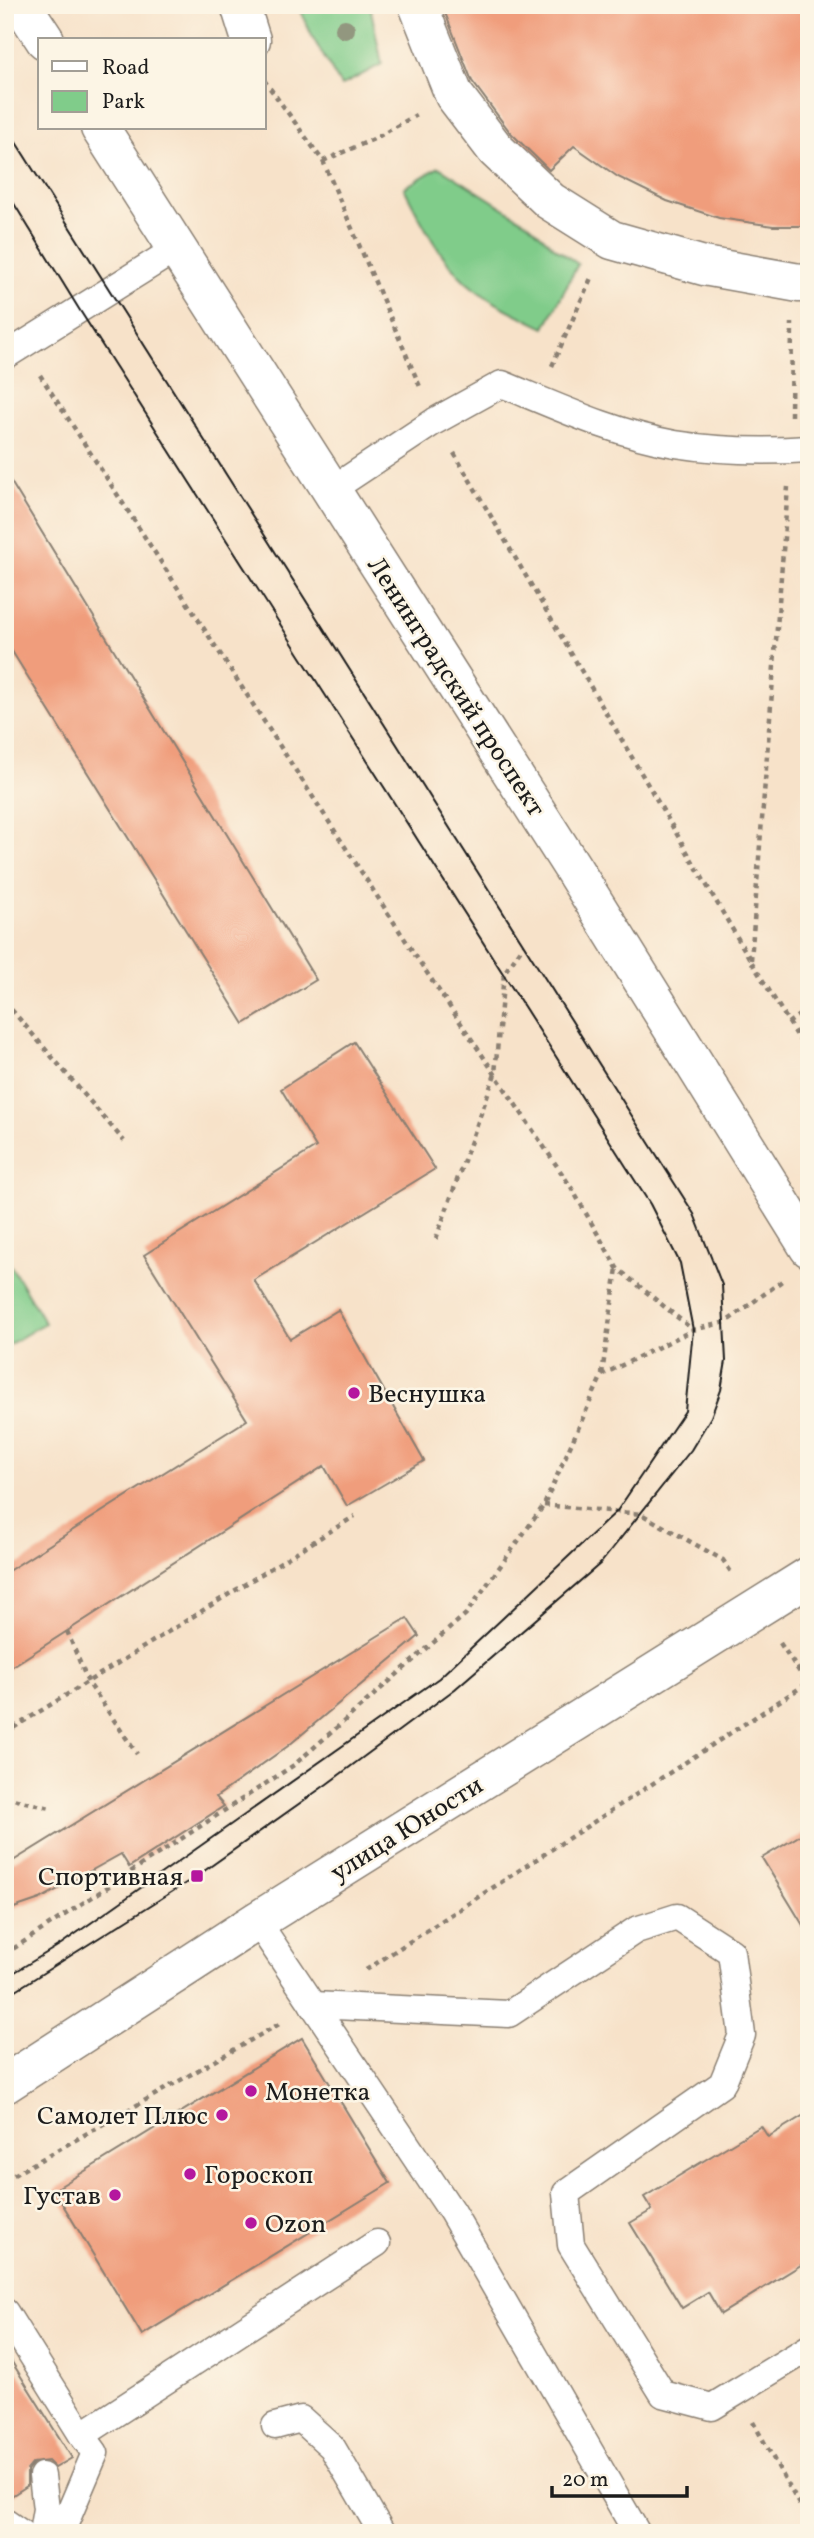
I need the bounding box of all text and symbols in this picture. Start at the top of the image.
legend [38,38,266,130]
text: Road [102,54,149,83]
text: Park [102,88,145,117]
street label: Ленинградский проспект [358,550,553,824]
place label: Веснушка [368,1377,486,1413]
marker: Веснушка [346,1385,362,1401]
street label: улица Юности [324,1768,490,1891]
place label: Спортивная [38,1860,183,1896]
marker: Спортивная [189,1868,205,1884]
place label: Монетка [265,2075,370,2111]
marker: Монетка [243,2083,259,2099]
place label: Самолет Плюс [37,2099,208,2135]
marker: Самолет Плюс [214,2107,230,2123]
place label: Гороскоп [204,2158,313,2194]
marker: Гороскоп [182,2166,198,2182]
place label: Густав [23,2179,101,2215]
marker: Густав [107,2187,123,2203]
place label: Ozon [265,2207,326,2243]
marker: Ozon [243,2215,259,2231]
scale bar [552,2454,686,2498]
text: 20 m [562,2466,608,2495]

